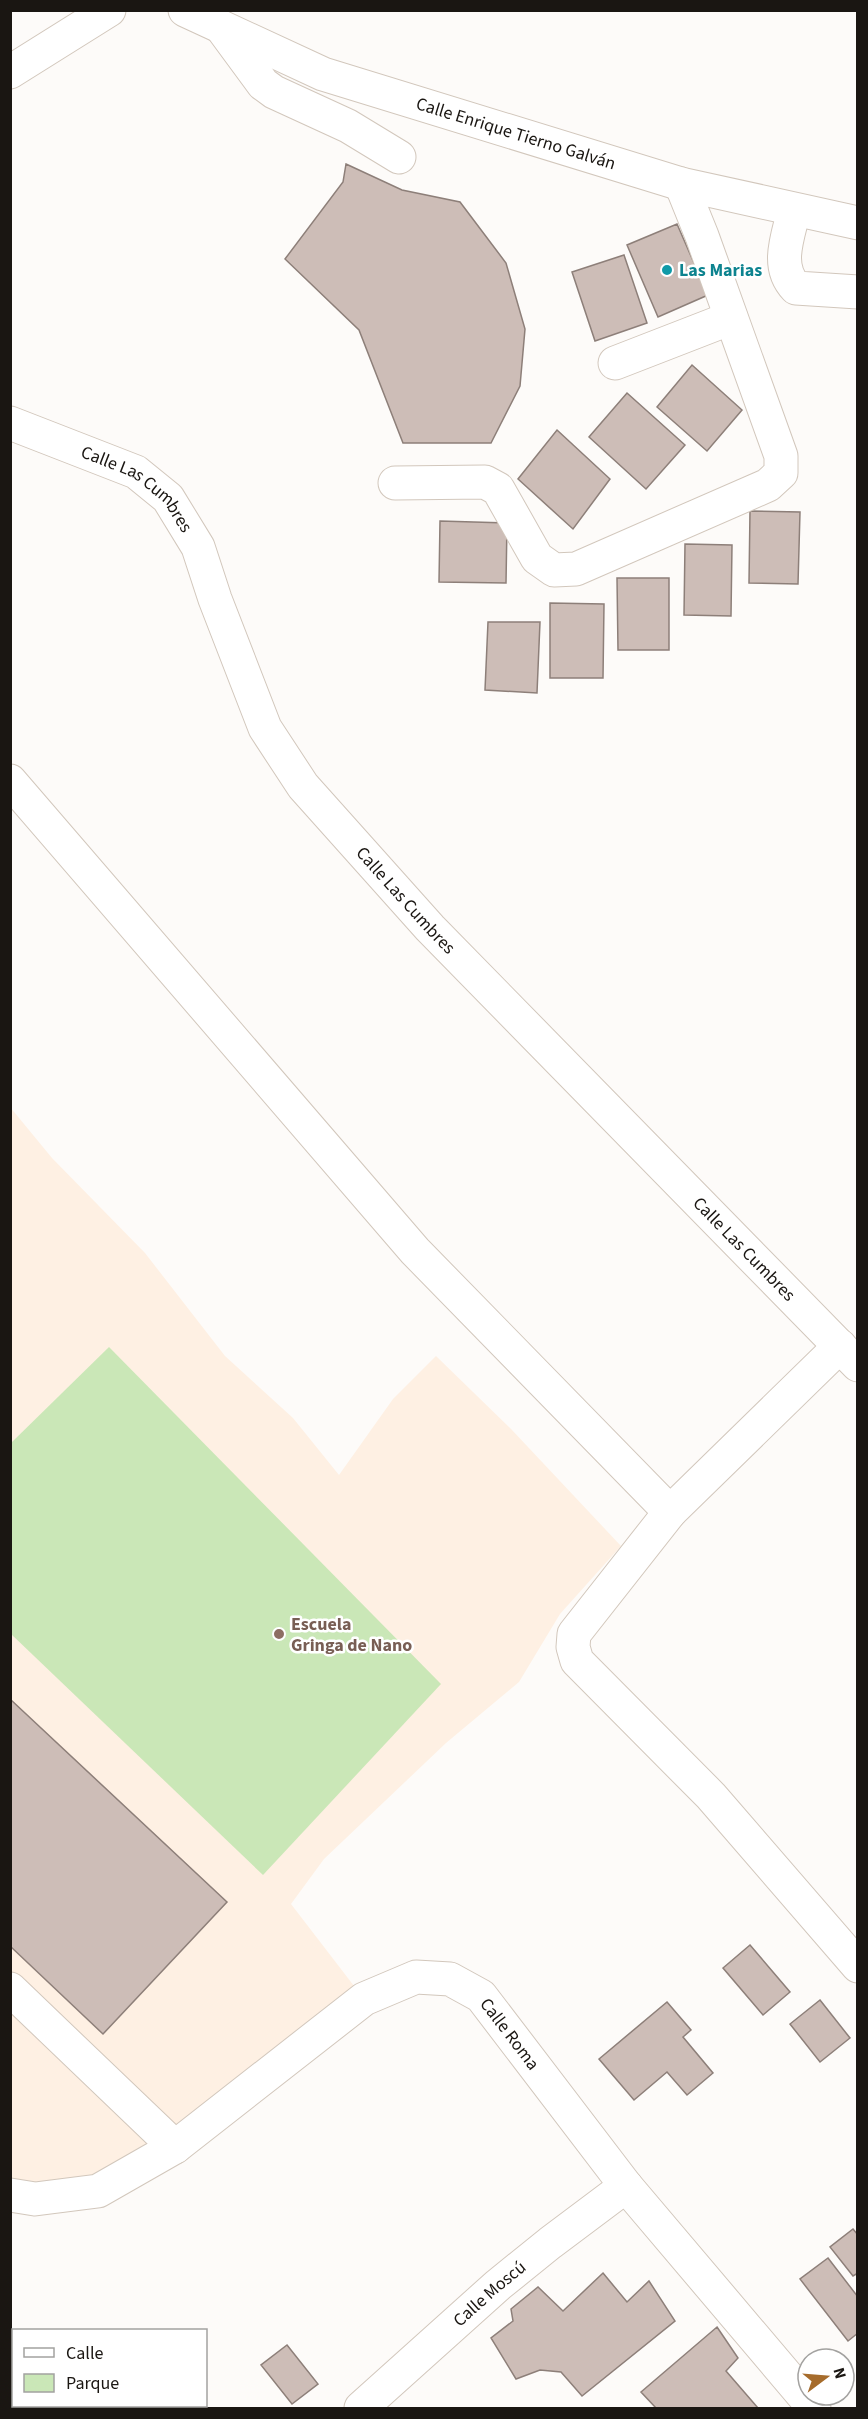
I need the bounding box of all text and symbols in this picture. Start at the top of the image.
street label: Calle Enrique Tierno Galván [413,91,619,176]
place label: Las Marias [679,258,762,283]
marker: Las Marias [660,263,674,277]
street label: Calle Las Cumbres [77,439,199,537]
street label: Calle Las Cumbres [350,841,461,960]
street label: Calle Las Cumbres [687,1191,801,1307]
place label: Escuela Gringa de Nano [291,1612,412,1658]
marker: Escuela Gringa de Nano [272,1627,286,1641]
street label: Calle Roma [474,1992,546,2075]
street label: Calle Moscú [447,2255,531,2332]
legend [12,2329,207,2407]
text: Calle [66,2341,104,2366]
north arrow [796,2347,856,2407]
text: N [827,2365,851,2381]
text: Parque [66,2371,119,2396]

